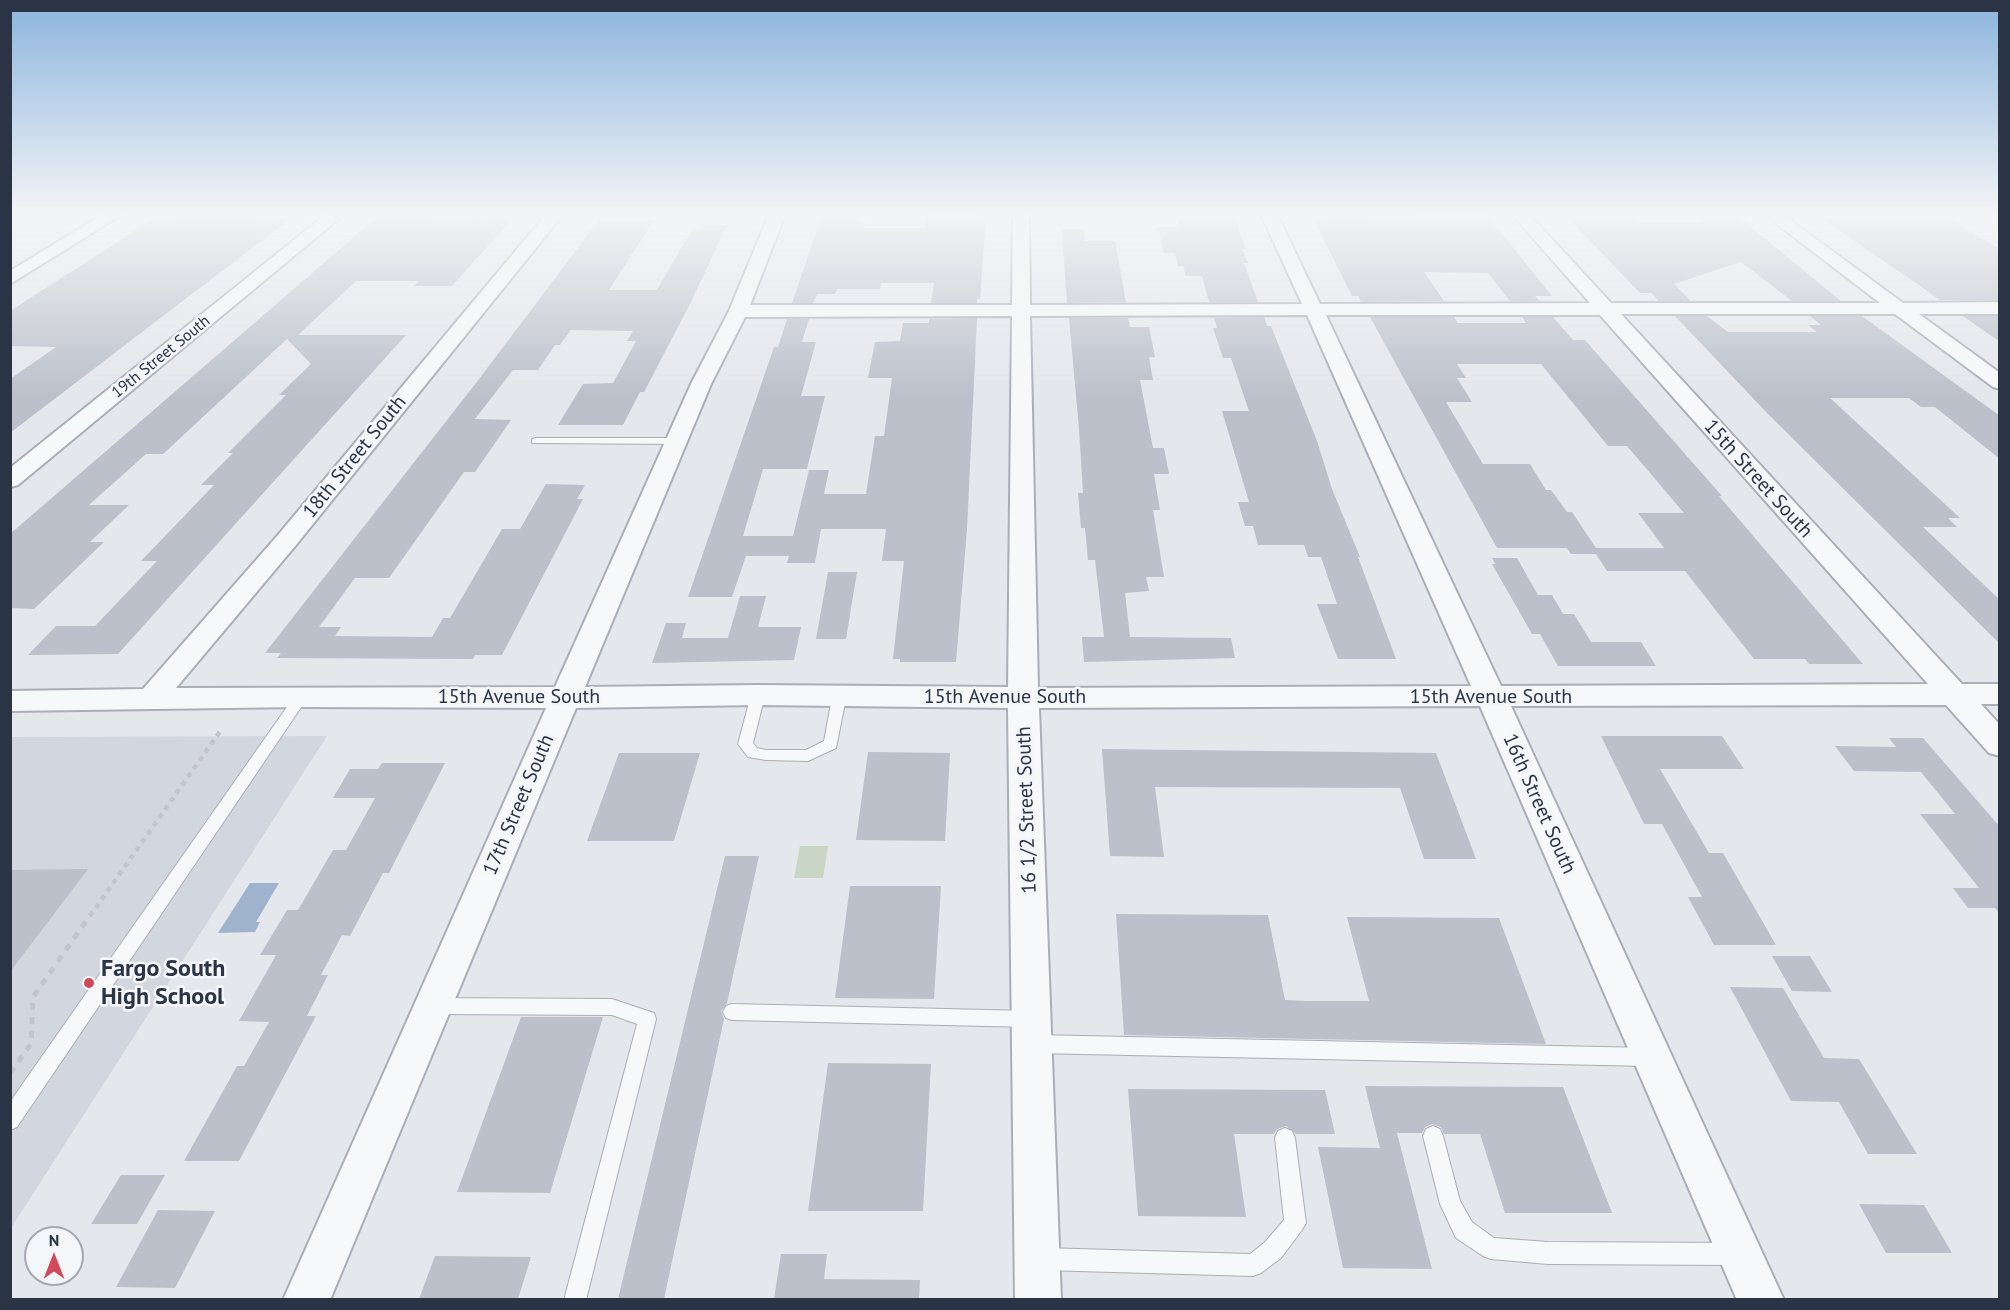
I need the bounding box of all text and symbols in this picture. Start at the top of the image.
street label: 19th Street South [108,311,214,403]
street label: 18th Street South [298,391,412,523]
street label: 15th Street South [1699,415,1817,543]
street label: 15th Avenue South [438,685,600,709]
street label: 15th Avenue South [924,685,1086,709]
street label: 15th Avenue South [1410,685,1572,709]
street label: 16 1/2 Street South [1012,726,1042,894]
street label: 16th Street South [1497,730,1581,878]
street label: 17th Street South [479,731,559,879]
place label: Fargo South High School [101,955,225,1011]
marker: Fargo South High School [82,976,96,990]
north arrow [24,1226,84,1286]
text: N [49,1230,59,1250]

